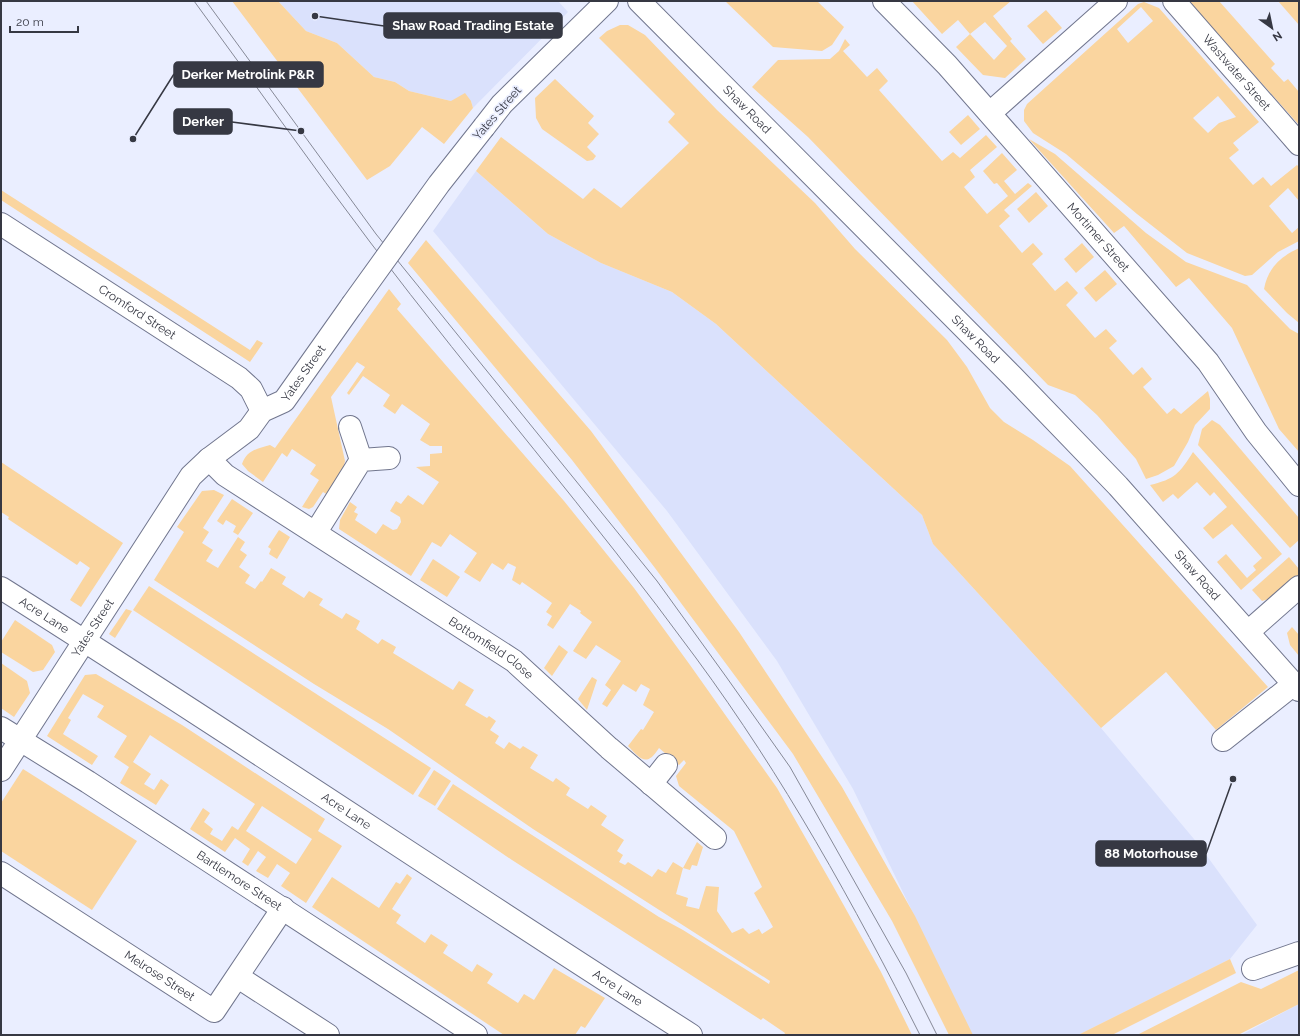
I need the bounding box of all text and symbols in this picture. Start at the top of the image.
scale bar [10,8,78,34]
north arrow [1252,8,1292,48]
callout: Shaw Road Trading Estate [384,13,562,38]
text: 20 m [16,15,44,29]
text: Shaw Road Trading Estate [392,18,554,33]
text: N [1270,28,1284,44]
street label: Wastwater Street [1200,32,1273,113]
callout: Derker Metrolink P&R [174,62,323,87]
text: Derker Metrolink P&R [181,67,315,82]
street label: Yates Street [470,83,524,143]
street label: Shaw Road [720,83,774,136]
callout: Derker [174,109,232,134]
text: Derker [182,114,224,129]
street label: Mortimer Street [1064,200,1132,274]
street label: Cromford Street [96,282,178,342]
street label: Shaw Road [949,312,1002,366]
street label: Yates Street [279,342,328,405]
street label: Shaw Road [1171,547,1223,603]
street label: Acre Lane [17,594,72,636]
street label: Yates Street [69,596,117,660]
street label: Bottomfield Close [446,614,536,682]
street label: Acre Lane [319,790,374,832]
callout: 88 Motorhouse [1096,841,1206,866]
text: 88 Motorhouse [1104,846,1198,861]
street label: Bartlemore Street [194,848,284,913]
street label: Melrose Street [122,948,197,1004]
street label: Acre Lane [590,967,645,1009]

